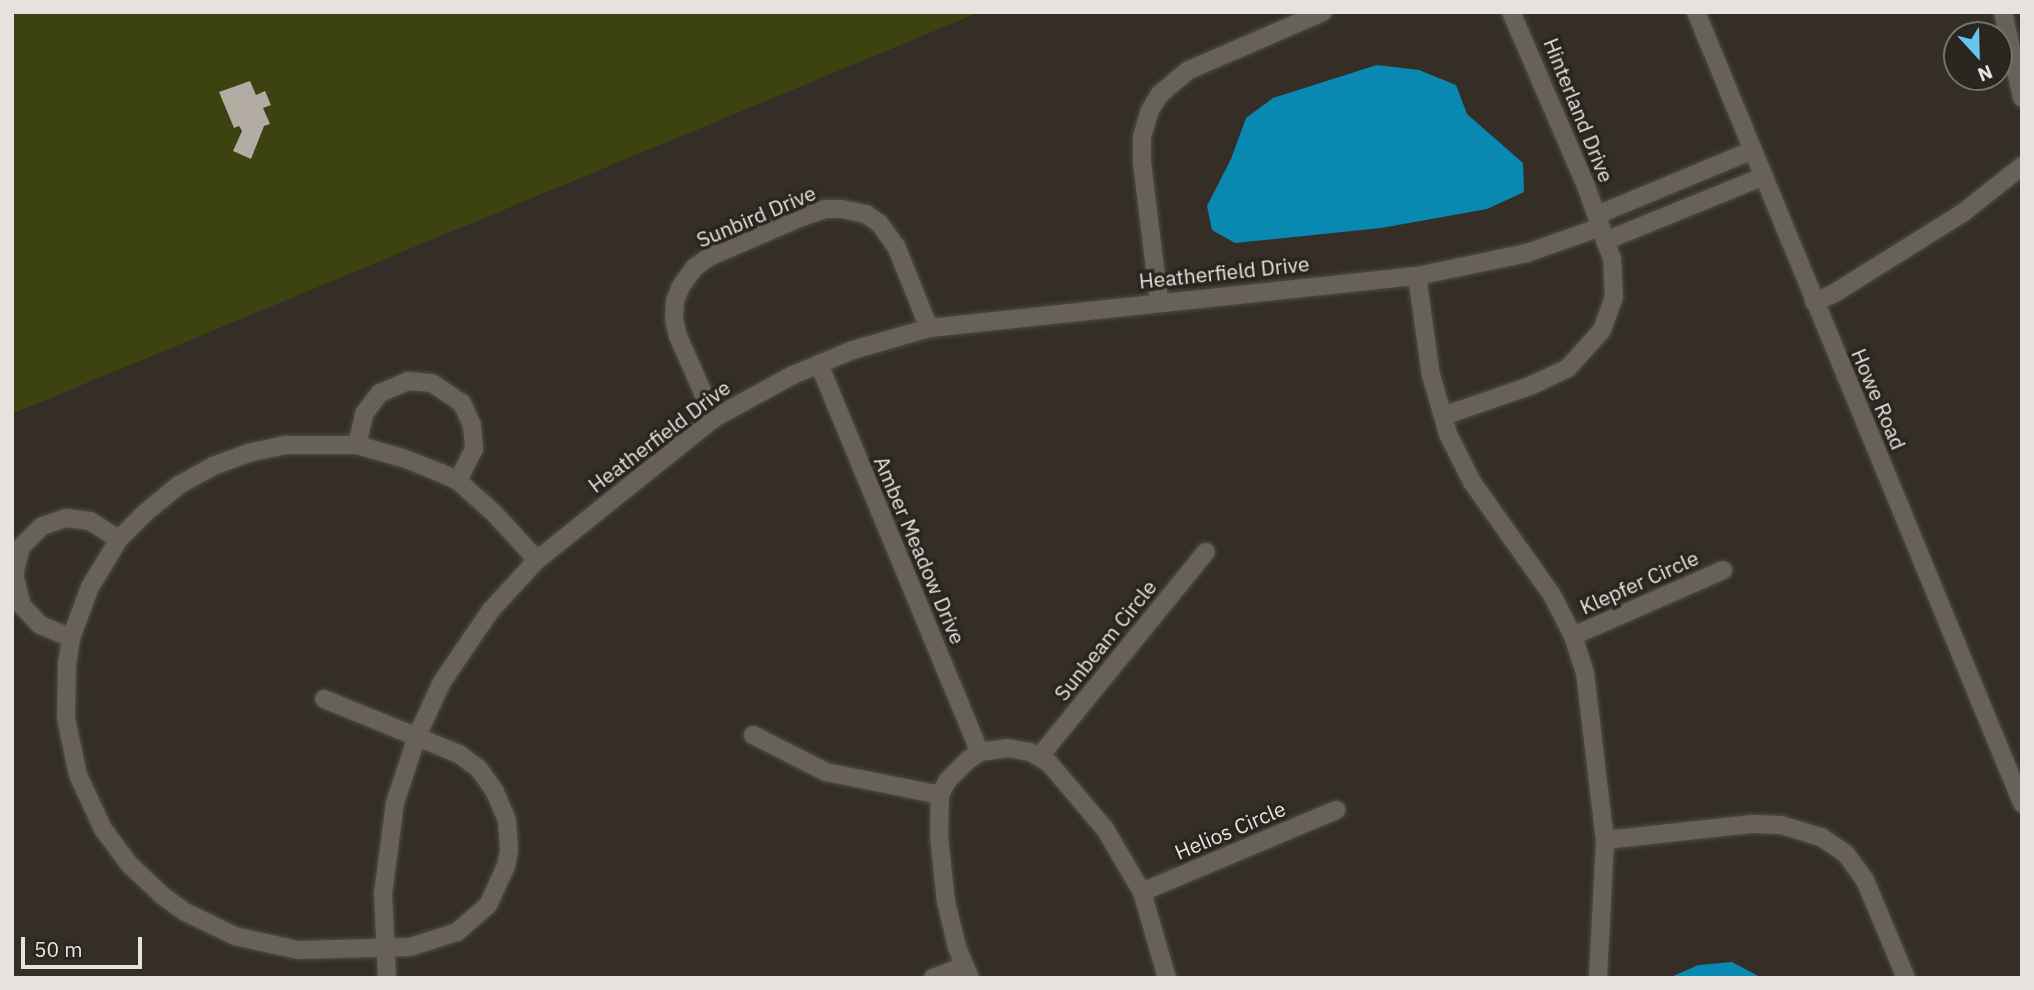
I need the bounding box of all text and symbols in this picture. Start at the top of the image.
north arrow [1943,21,2013,91]
street label: Hinterland Drive [1539,34,1619,186]
text: N [1974,60,1996,87]
street label: Sunbird Drive [693,180,819,252]
street label: Heatherfield Drive [1138,251,1310,293]
street label: Howe Road [1846,345,1912,453]
street label: Heatherfield Drive [583,374,735,498]
street label: Amber Meadow Drive [869,452,971,648]
street label: Klepfer Circle [1576,545,1702,619]
street label: Sunbeam Circle [1049,575,1161,705]
street label: Helios Circle [1171,795,1289,865]
scale bar [24,923,145,967]
text: 50 m [34,935,83,963]

